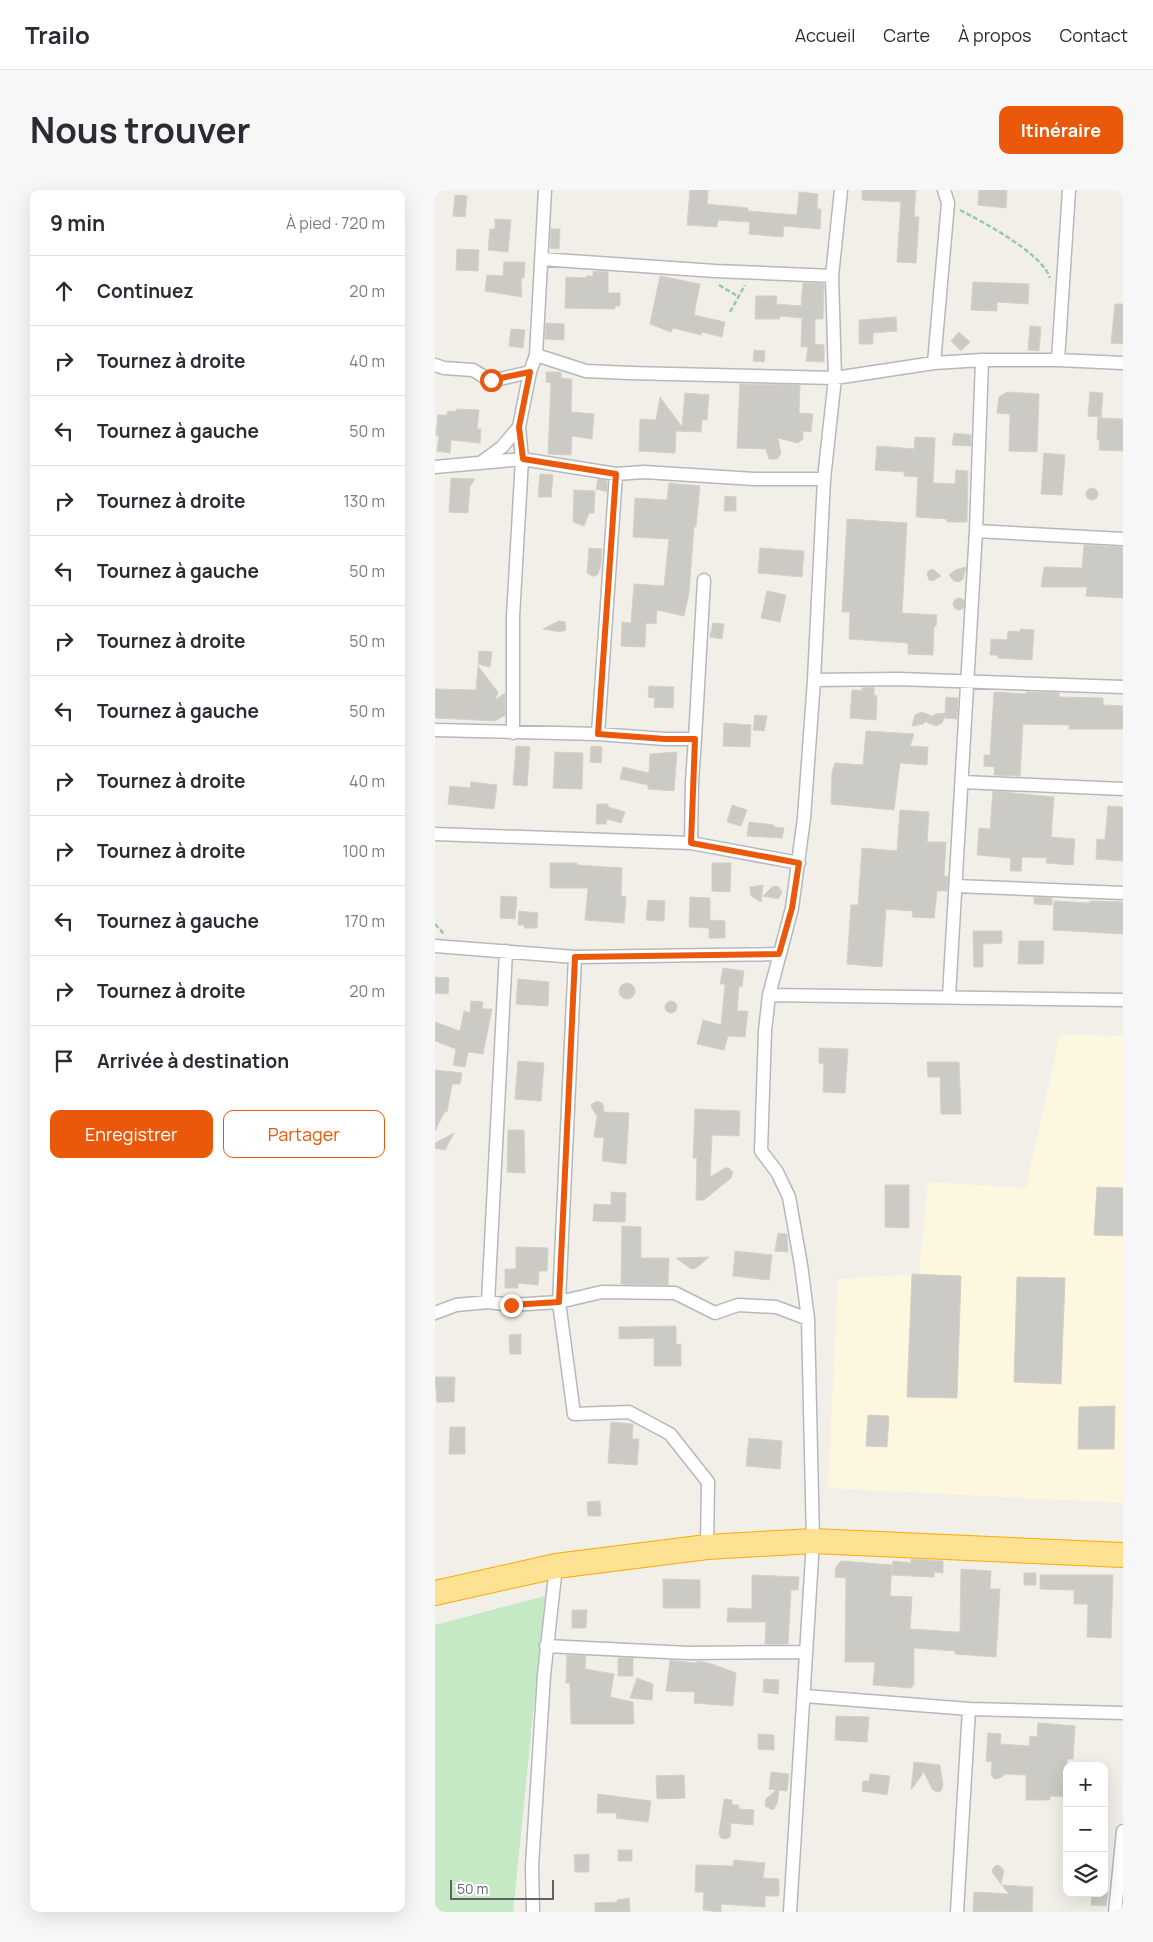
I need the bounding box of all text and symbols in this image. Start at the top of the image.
text: Trailo [25,18,90,51]
text: Accueil [795,23,855,47]
text: Carte [883,23,930,47]
text: À propos [958,23,1031,47]
text: Contact [1059,23,1128,47]
text: Nous trouver [30,106,251,154]
button: Itinéraire [999,106,1123,154]
text: 9 min [50,209,105,237]
text: À pied · 720 m [286,212,385,234]
icon: ahead [50,277,78,305]
text: Continuez [97,278,194,304]
text: 20 m [349,280,385,302]
icon: right [50,347,78,375]
text: Tournez à droite [97,348,245,374]
text: 40 m [349,350,385,372]
route start [480,369,503,392]
icon: left [50,417,78,445]
text: Tournez à gauche [97,418,259,444]
text: 50 m [349,420,385,442]
icon: right [50,487,78,515]
text: Tournez à droite [97,488,245,514]
text: 130 m [343,490,385,512]
icon: left [50,557,78,585]
text: Tournez à gauche [97,558,259,584]
text: 50 m [349,560,385,582]
icon: right [50,627,78,655]
text: Tournez à droite [97,628,245,654]
text: 50 m [349,630,385,652]
icon: left [50,697,78,725]
text: Tournez à gauche [97,698,259,724]
text: 50 m [349,700,385,722]
icon: right [50,767,78,795]
text: Tournez à droite [97,768,245,794]
text: 40 m [349,770,385,792]
icon: right [50,837,78,865]
text: Tournez à droite [97,838,245,864]
text: 100 m [342,840,385,862]
icon: left [50,907,78,935]
text: Tournez à gauche [97,908,259,934]
text: 170 m [344,910,385,932]
icon: right [50,977,78,1005]
text: Tournez à droite [97,978,245,1004]
text: 20 m [349,980,385,1002]
icon: arrive [50,1047,78,1075]
text: Arrivée à destination [97,1048,289,1074]
button: Enregistrer [50,1110,213,1158]
button: Partager [223,1110,385,1158]
route end [500,1294,523,1317]
map controls [1063,1762,1108,1897]
button: + [1063,1762,1108,1807]
button: − [1063,1807,1108,1852]
button: layers [1063,1852,1108,1897]
scale bar [450,1877,554,1900]
text: 50 m [457,1879,488,1898]

